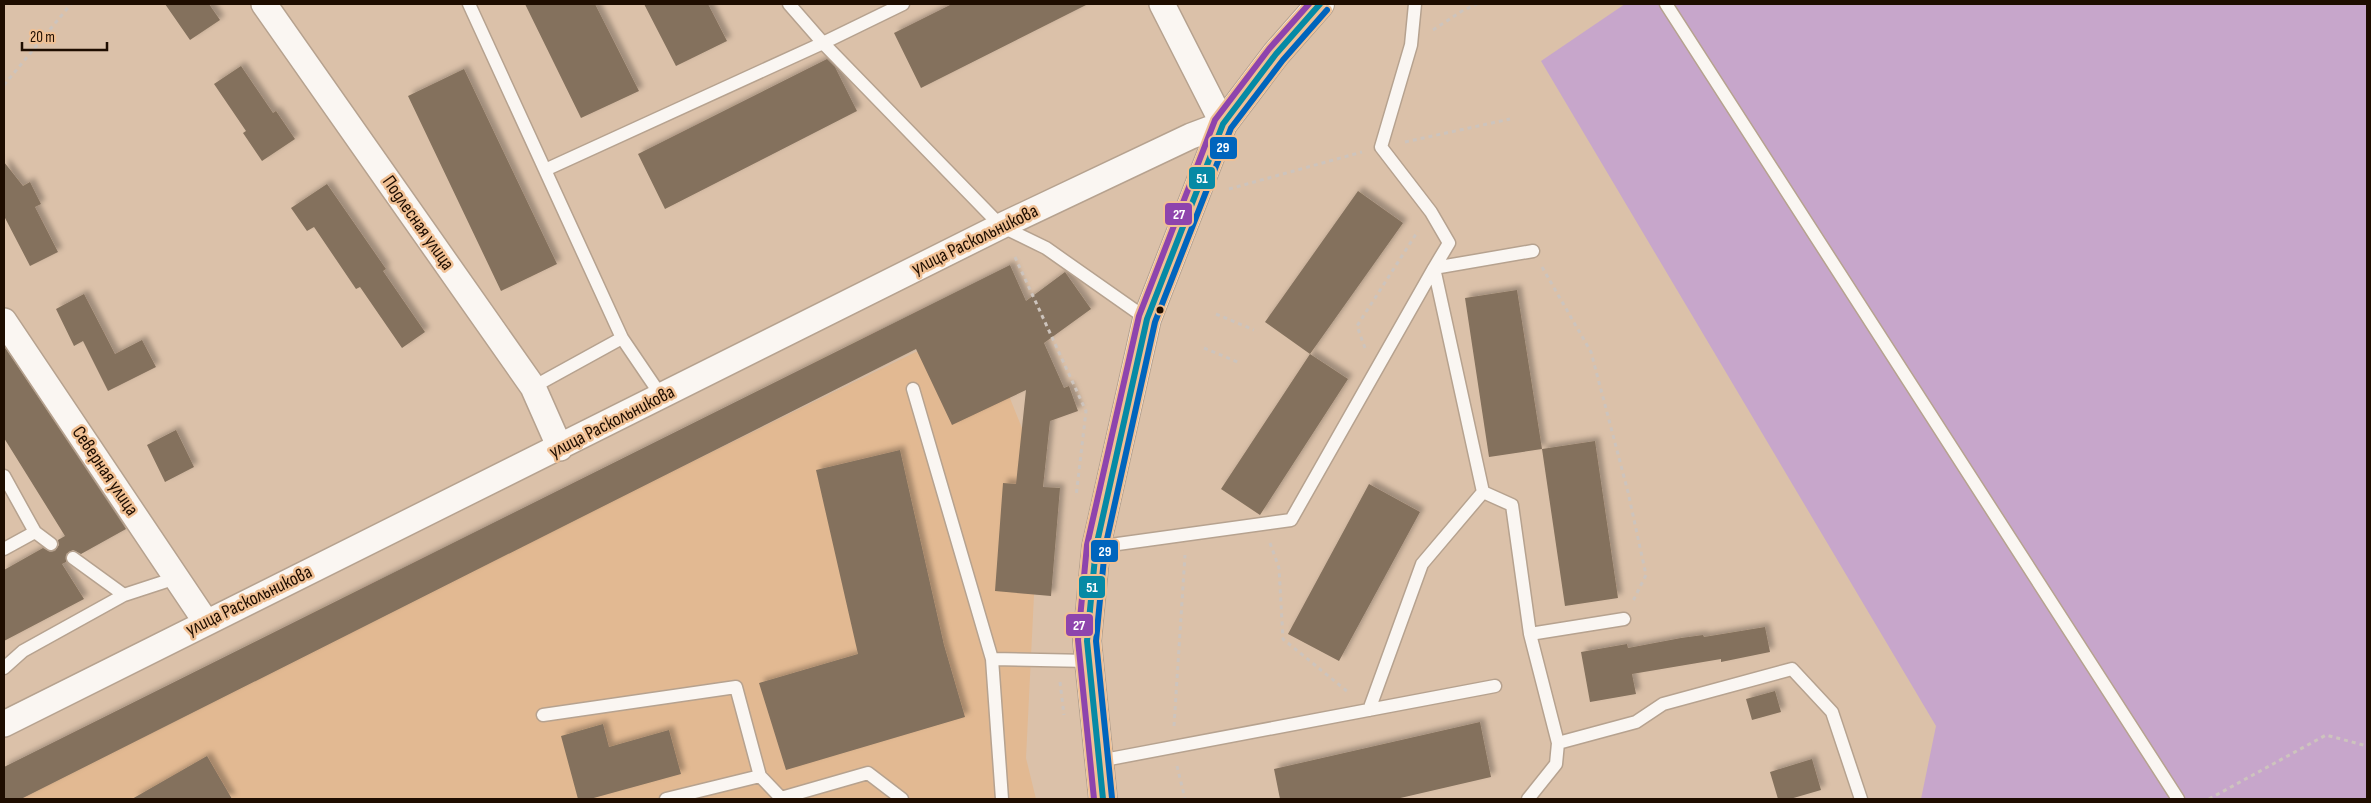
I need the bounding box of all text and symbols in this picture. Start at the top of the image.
scale bar [22,20,108,52]
text: 20 m [30,28,55,47]
line badge: 29 [1209,136,1238,160]
text: 29 [1217,139,1230,156]
line badge: 51 [1188,166,1216,190]
text: 51 [1196,170,1208,187]
street label: Подлесная улица [377,171,459,275]
street label: улица Раскольникова [908,200,1042,280]
line badge: 27 [1164,202,1193,226]
text: 27 [1173,206,1186,223]
unlabelled marker [1155,305,1165,315]
street label: улица Раскольникова [545,381,679,463]
street label: Северная улица [67,422,143,520]
line badge: 29 [1090,539,1119,563]
text: 29 [1099,543,1112,560]
street label: улица Раскольникова [182,561,316,641]
line badge: 51 [1078,575,1106,599]
text: 51 [1086,579,1098,596]
line badge: 27 [1065,613,1094,637]
text: 27 [1073,617,1086,634]

